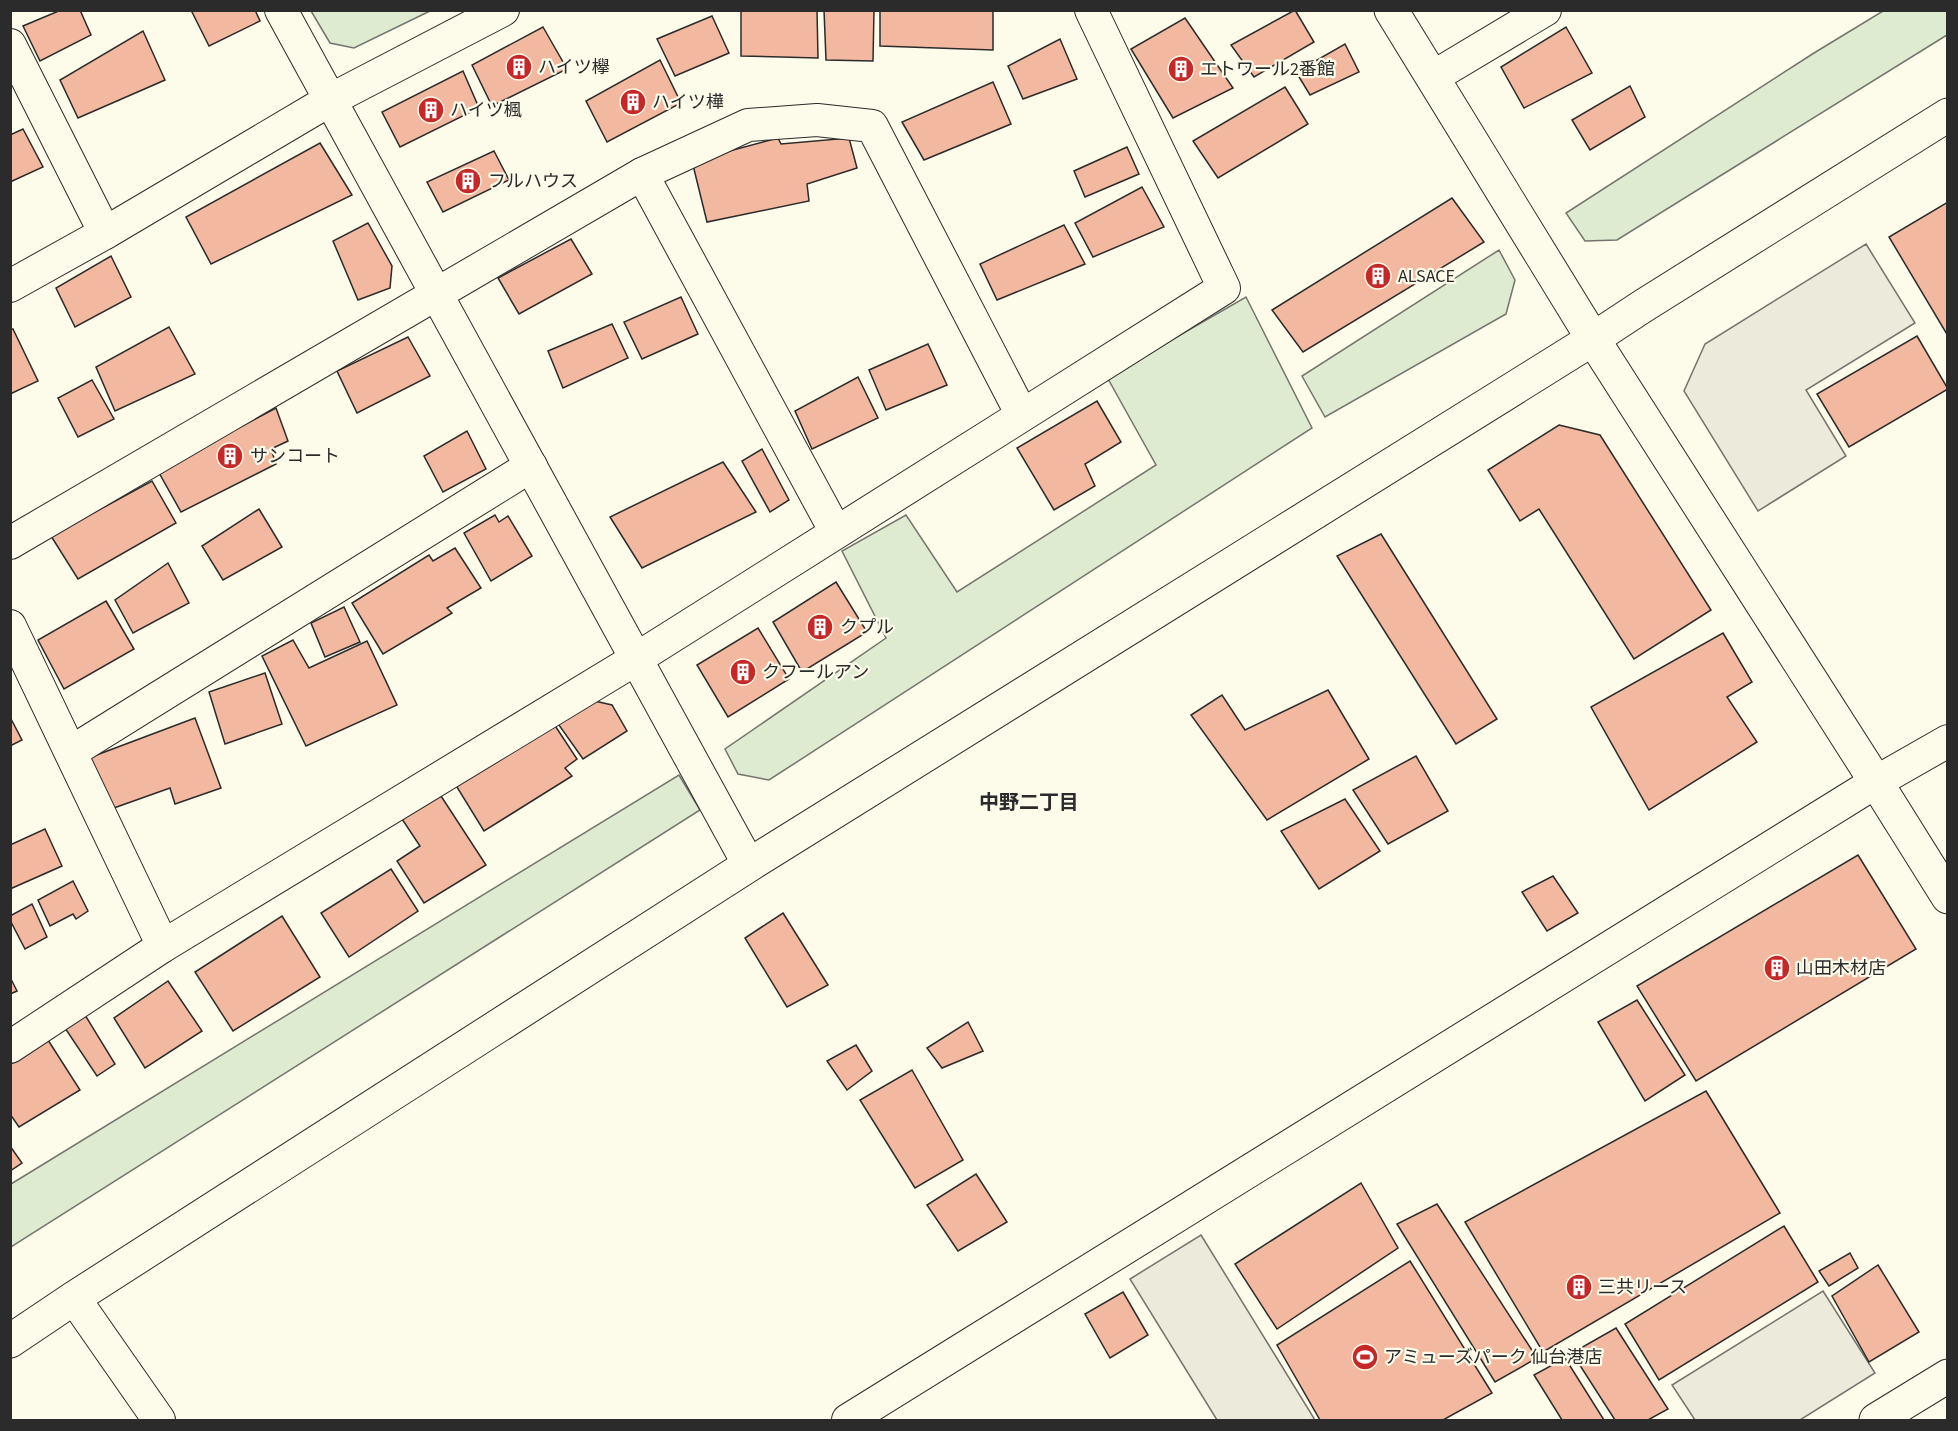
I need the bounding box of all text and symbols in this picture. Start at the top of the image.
building icon: ハイツ欅 [504,52,534,82]
building icon: エトワール2番館 [1166,54,1196,84]
place label: ハイツ欅 [538,55,610,80]
place label: エトワール2番館 [1200,57,1335,82]
building icon: ハイツ樺 [618,87,648,117]
place label: ハイツ樺 [652,90,724,115]
building icon: ハイツ楓 [416,95,446,125]
place label: ハイツ楓 [450,98,522,123]
building icon: フルハウス [453,166,483,196]
place label: フルハウス [488,169,578,194]
building icon: ALSACE [1363,261,1393,291]
place label: ALSACE [1398,264,1455,289]
building icon: サンコート [215,441,245,471]
place label: サンコート [250,444,340,469]
building icon: クプル [805,612,835,642]
place label: クプル [840,615,894,640]
building icon: クフールアン [728,657,758,687]
place label: クフールアン [762,660,869,685]
district label: 中野二丁目 [979,789,1079,817]
building icon: 山田木材店 [1762,953,1792,983]
place label: 山田木材店 [1796,956,1886,981]
building icon: 三共リース [1564,1272,1594,1302]
place label: 三共リース [1598,1275,1687,1300]
sports icon: アミューズパーク 仙台港店 [1350,1342,1380,1372]
place label: アミューズパーク 仙台港店 [1384,1345,1602,1370]

